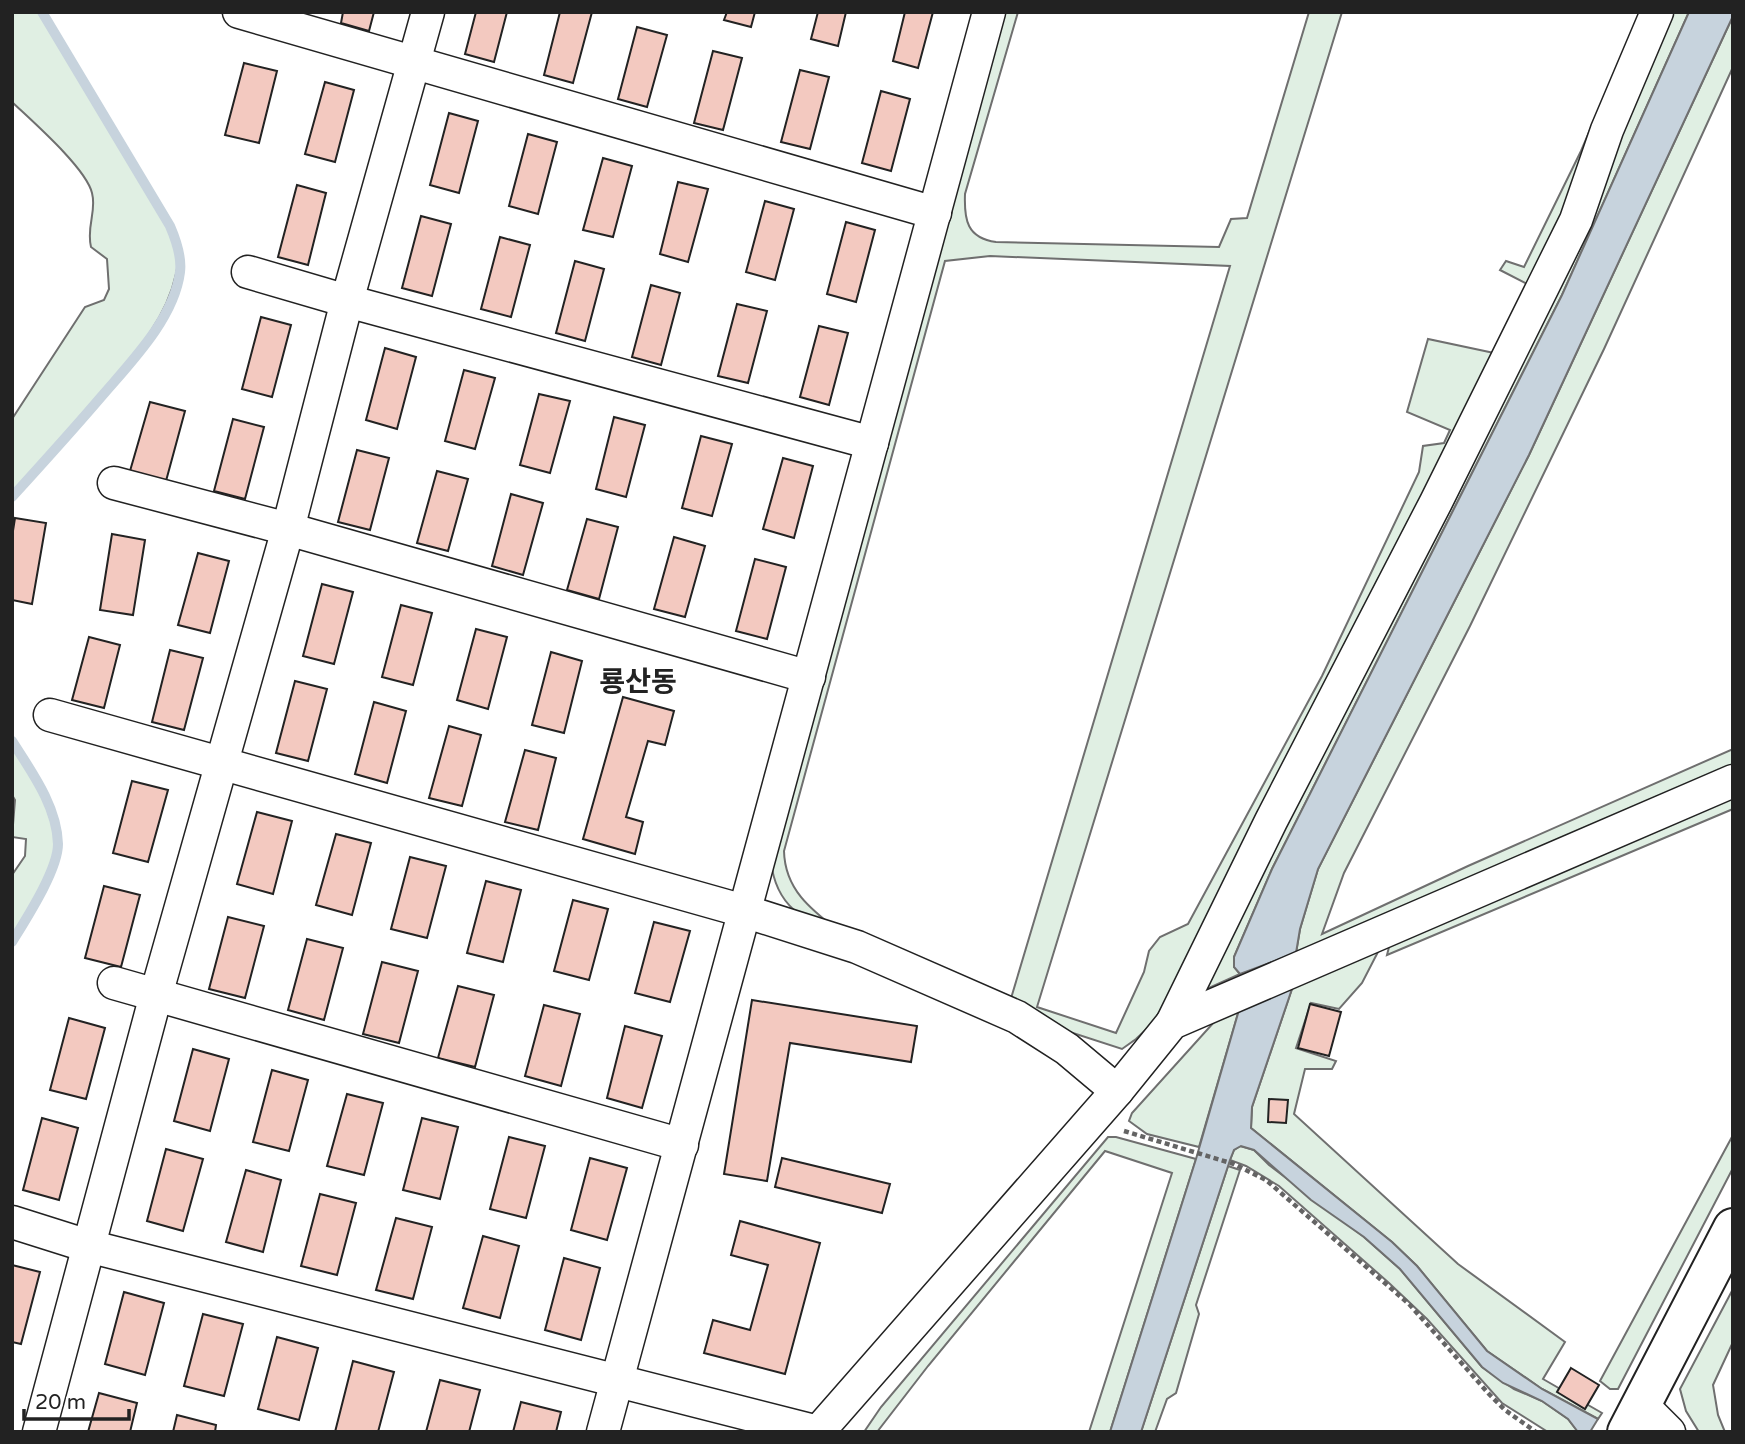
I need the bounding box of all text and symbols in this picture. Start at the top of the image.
district label: 룡산동 [599,665,677,699]
scale bar [24,1378,130,1422]
text: 20 m [35,1390,86,1415]

